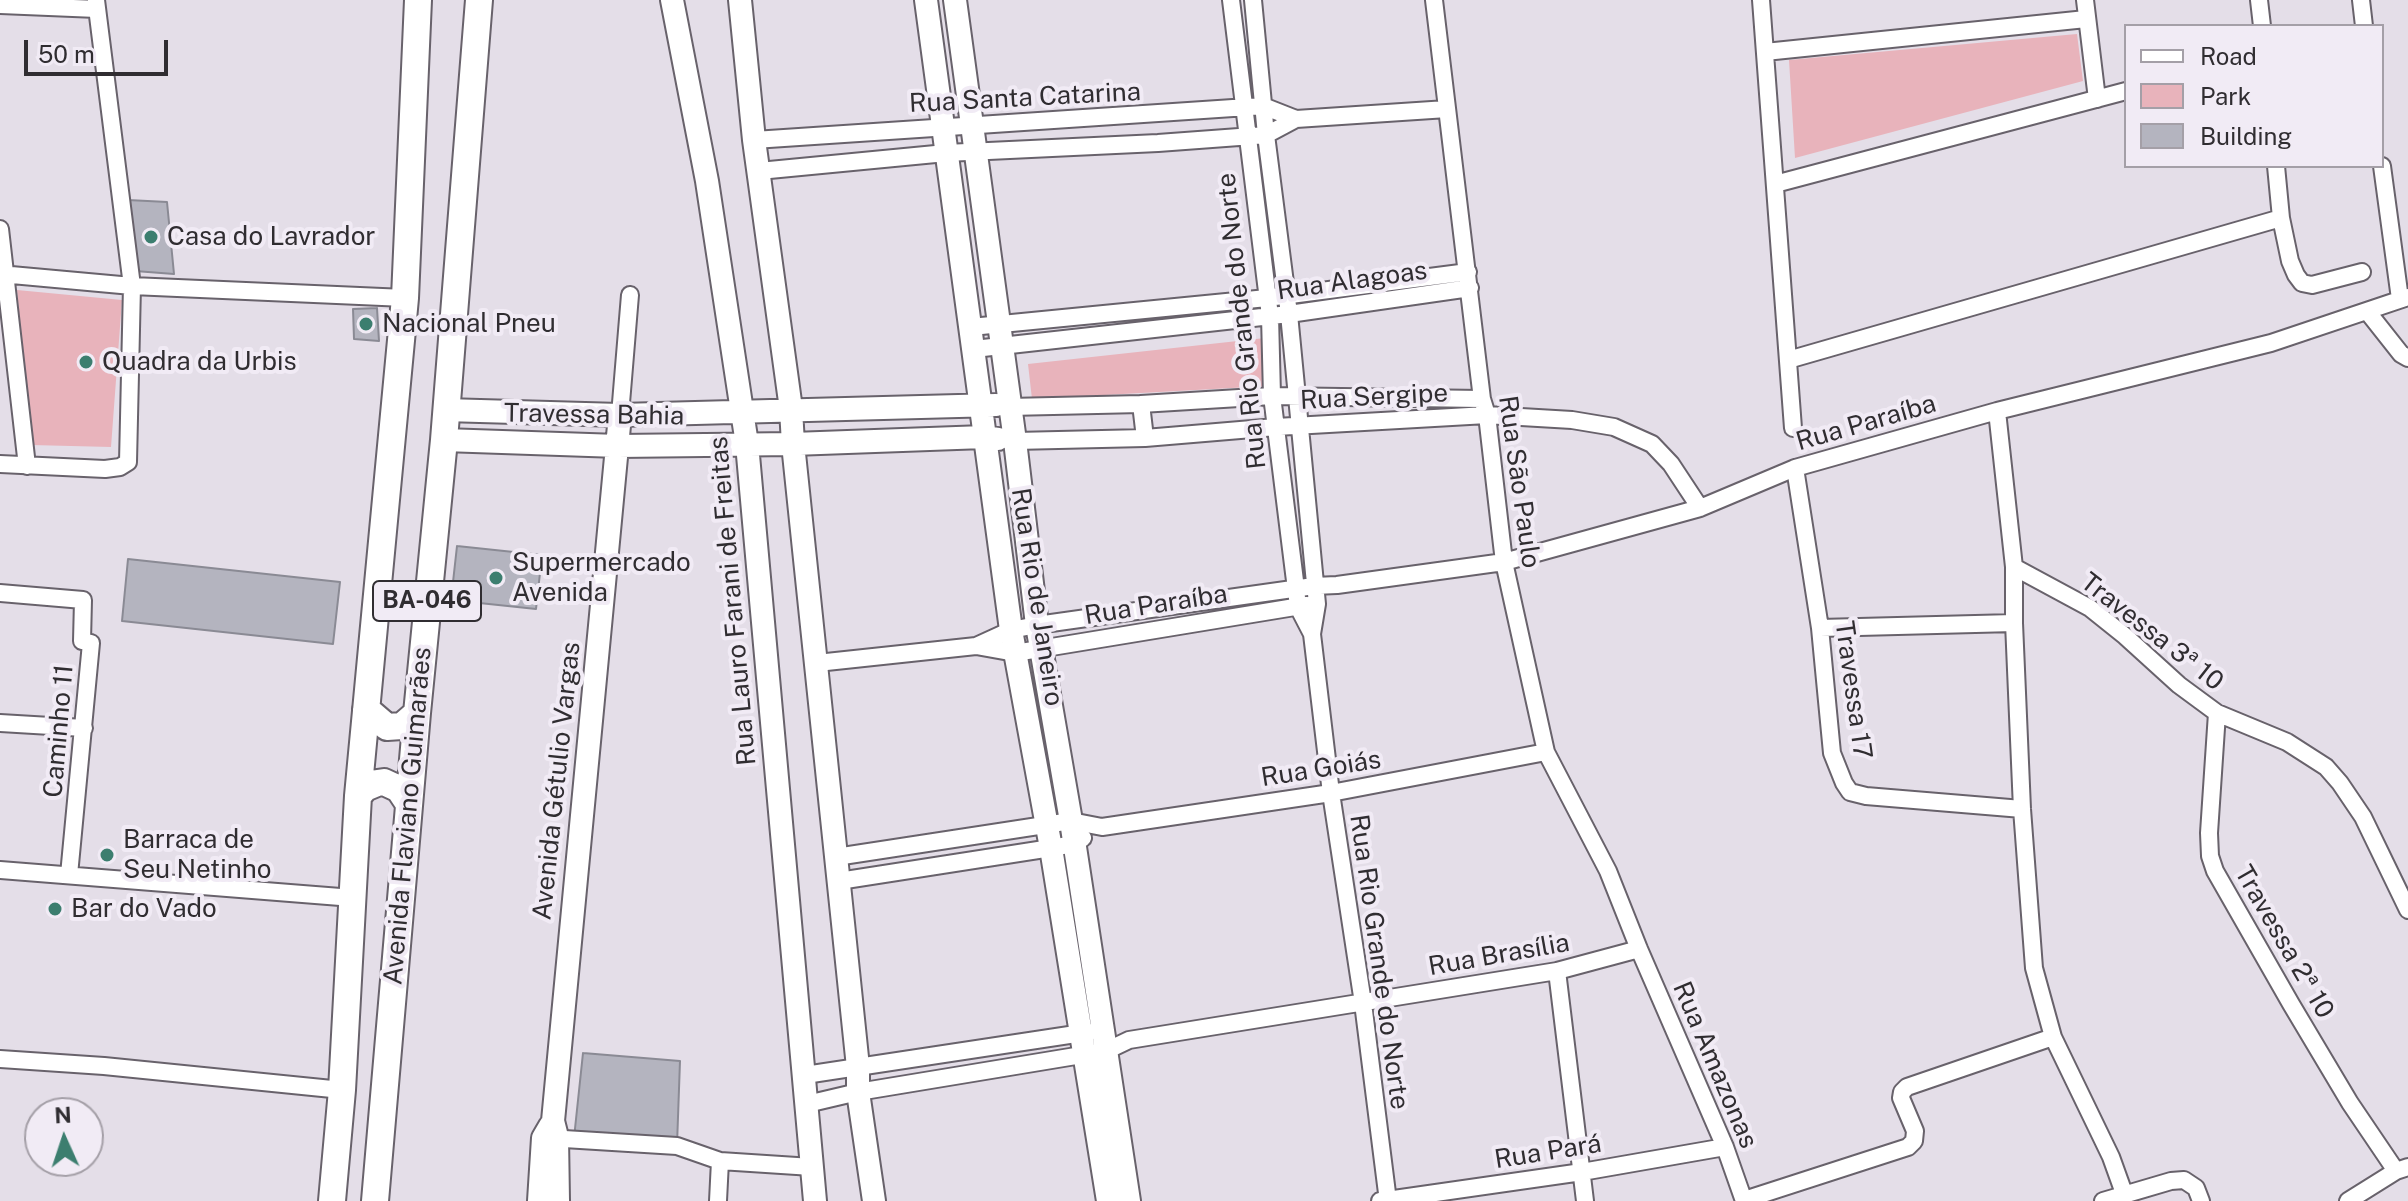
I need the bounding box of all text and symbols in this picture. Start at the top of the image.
scale bar [28,24,172,74]
legend [2124,24,2384,168]
text: 50 m [38,40,95,68]
text: Road [2200,42,2257,70]
street label: Rua Santa Catarina [908,76,1142,120]
text: Park [2200,82,2251,110]
text: Building [2200,122,2292,150]
street label: Rua Rio Grande do Norte [1211,171,1273,471]
place label: Casa do Lavrador [167,221,375,253]
marker: Casa do Lavrador [142,228,160,246]
street label: Rua Alagoas [1275,255,1429,307]
place label: Nacional Pneu [382,308,556,340]
marker: Nacional Pneu [357,315,375,333]
place label: Quadra da Urbis [102,346,297,378]
marker: Quadra da Urbis [77,353,95,371]
street label: Rua Sergipe [1299,378,1449,416]
street label: Rua Paraíba [1792,388,1940,458]
street label: Rua São Paulo [1491,394,1547,570]
street label: Travessa Bahia [504,398,684,432]
street label: Rua Lauro Farani de Freitas [703,435,763,767]
street label: Rua Rio de Janeiro [1004,486,1070,708]
place label: Supermercado Avenida [512,547,691,608]
street label: Travessa 3ª 10 [2074,567,2230,697]
marker: Supermercado Avenida [487,569,505,587]
street label: Rua Paraíba [1082,578,1230,632]
road number: BA-046 [373,581,481,621]
street label: Travessa 17 [1828,619,1878,761]
street label: Avenida Gétulio Vargas [527,640,587,922]
street label: Avenida Flaviano Guimarães [378,646,438,986]
street label: Caminho 11 [38,663,80,799]
street label: Rua Goiás [1259,744,1383,794]
street label: Rua Rio Grande do Norte [1343,812,1415,1112]
place label: Barraca de Seu Netinho [123,824,271,886]
marker: Barraca de Seu Netinho [98,846,116,864]
street label: Travessa 2ª 10 [2228,860,2340,1024]
place label: Bar do Vado [71,893,217,925]
marker: Bar do Vado [46,900,64,918]
street label: Rua Brasília [1426,927,1572,983]
street label: Rua Amazonas [1666,977,1764,1153]
north arrow [24,1097,104,1177]
text: N [54,1102,72,1128]
street label: Rua Pará [1492,1128,1604,1176]

